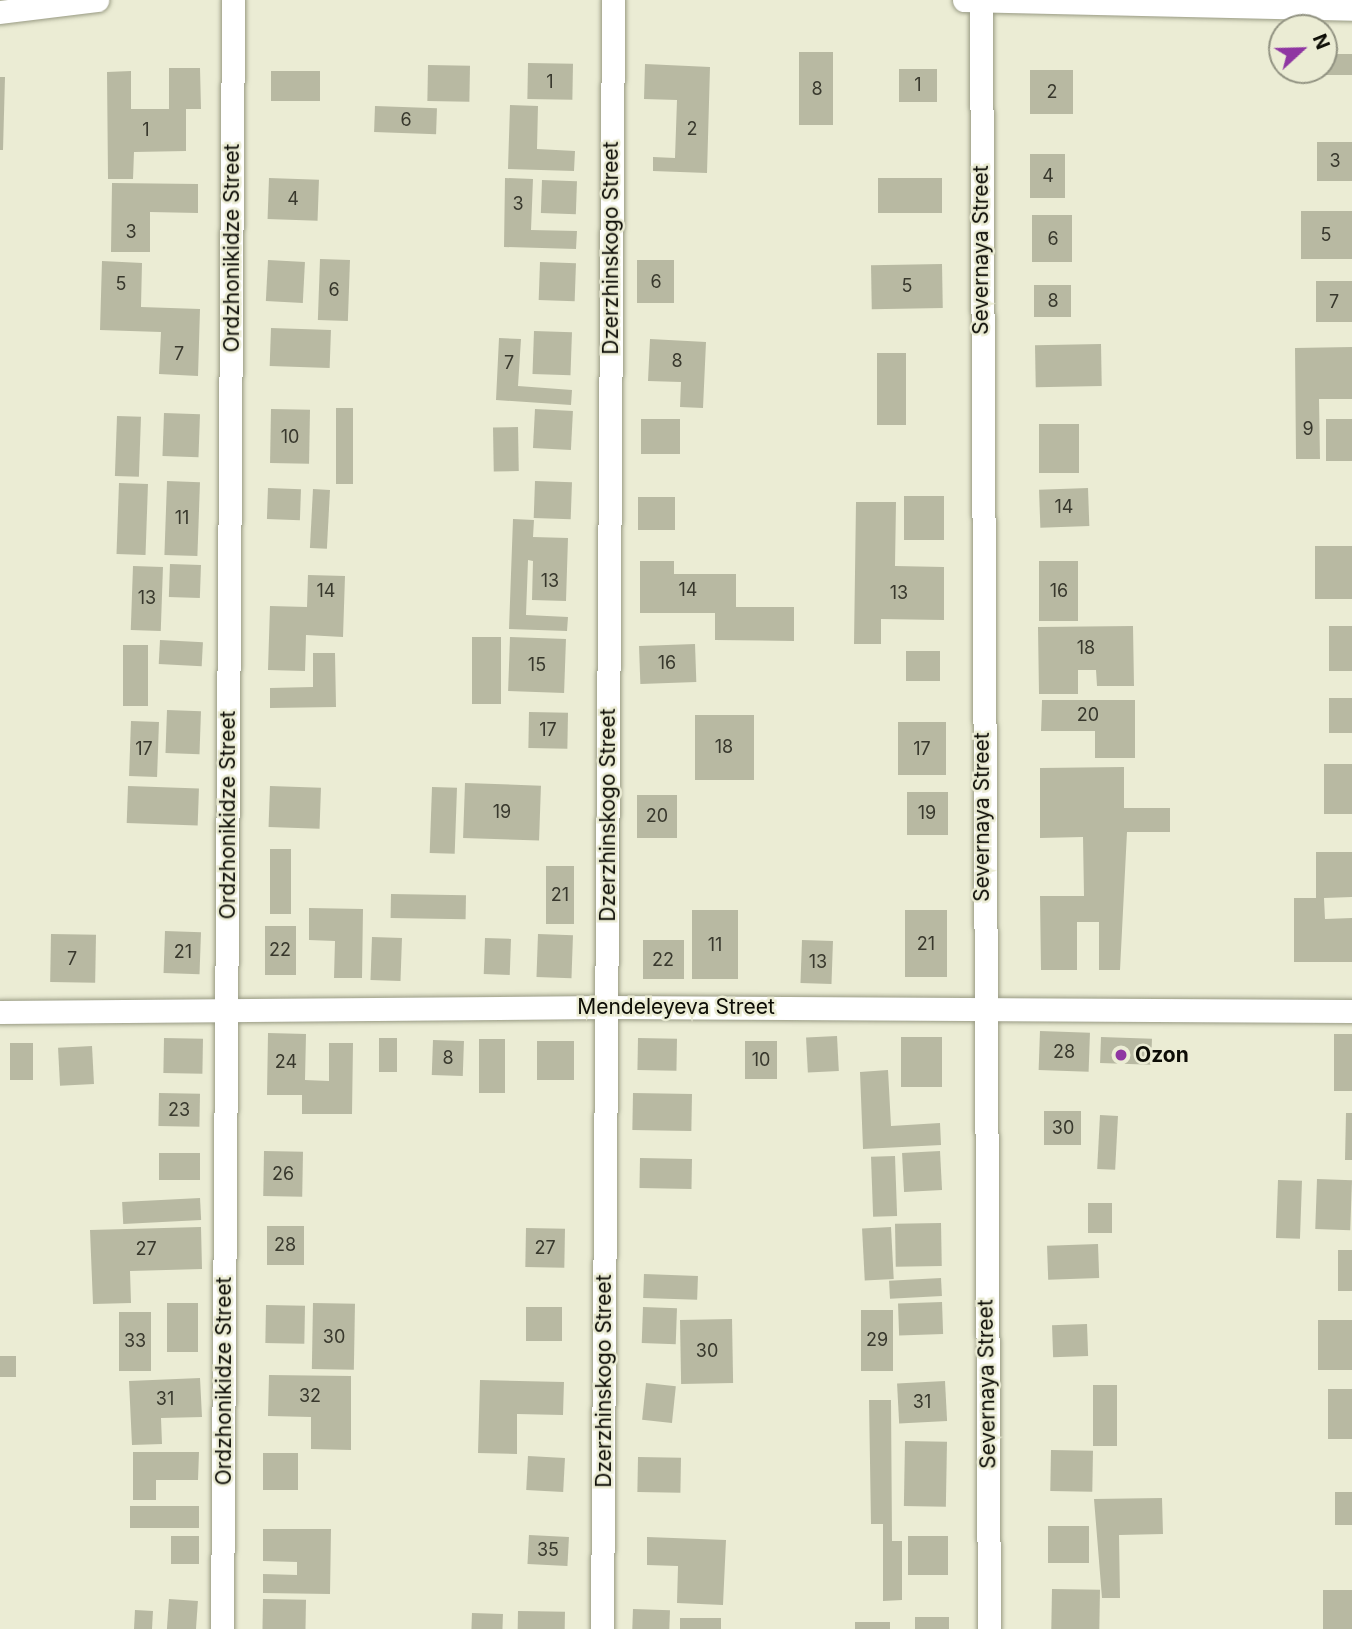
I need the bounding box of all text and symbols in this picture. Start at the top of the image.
north arrow [1268,14,1338,84]
text: N [1308,31,1334,53]
house number: 1 [546,71,554,93]
house number: 1 [914,74,922,96]
house number: 8 [811,78,823,100]
house number: 2 [1047,81,1057,103]
house number: 6 [400,109,412,131]
house number: 2 [687,118,697,140]
house number: 1 [142,119,150,141]
street label: Dzerzhinskogo Street [598,141,624,355]
street label: Ordzhonikidze Street [219,144,245,352]
house number: 3 [1329,150,1341,172]
street label: Severnaya Street [968,165,994,335]
house number: 4 [1042,165,1054,187]
house number: 4 [287,188,299,210]
house number: 3 [512,193,524,215]
house number: 3 [125,221,137,243]
house number: 5 [1321,224,1331,246]
house number: 6 [1047,228,1059,250]
house number: 6 [650,271,662,293]
house number: 5 [116,273,126,295]
house number: 5 [902,275,912,297]
house number: 6 [328,279,340,301]
house number: 8 [1047,290,1059,312]
house number: 7 [1329,291,1339,313]
house number: 7 [174,343,184,365]
house number: 8 [671,350,683,372]
house number: 7 [504,352,514,374]
house number: 9 [1302,418,1314,440]
house number: 10 [281,426,299,448]
house number: 14 [1055,496,1073,518]
house number: 11 [175,507,189,529]
house number: 13 [541,570,559,592]
house number: 14 [679,579,697,601]
house number: 14 [317,580,335,602]
house number: 16 [1050,580,1068,602]
house number: 13 [890,582,908,604]
house number: 13 [138,587,156,609]
house number: 18 [1077,637,1095,659]
house number: 16 [658,652,676,674]
house number: 15 [528,654,546,676]
house number: 20 [1077,704,1099,726]
street label: Dzerzhinskogo Street [595,708,621,922]
street label: Ordzhonikidze Street [215,711,241,919]
house number: 17 [539,719,557,741]
street label: Severnaya Street [969,732,995,902]
house number: 18 [715,736,733,758]
house number: 17 [135,738,153,760]
house number: 17 [913,738,931,760]
house number: 19 [493,801,511,823]
house number: 19 [918,802,936,824]
house number: 20 [646,805,668,827]
house number: 21 [551,884,569,906]
house number: 21 [917,933,935,955]
house number: 11 [708,934,722,956]
house number: 22 [269,939,291,961]
house number: 21 [174,941,192,963]
house number: 7 [67,948,77,970]
house number: 22 [652,949,674,971]
house number: 13 [809,951,827,973]
street label: Mendeleyeva Street [577,994,775,1020]
house number: 28 [1053,1041,1075,1063]
place label: Ozon [1135,1042,1189,1068]
house number: 8 [442,1047,454,1069]
marker: Ozon [1113,1047,1129,1063]
house number: 10 [752,1049,770,1071]
house number: 24 [275,1051,297,1073]
house number: 23 [168,1099,190,1121]
house number: 30 [1052,1117,1074,1139]
house number: 26 [272,1163,294,1185]
house number: 28 [274,1234,296,1256]
house number: 27 [534,1237,556,1259]
house number: 27 [135,1238,157,1260]
street label: Dzerzhinskogo Street [591,1274,617,1488]
street label: Ordzhonikidze Street [211,1277,237,1485]
street label: Severnaya Street [973,1299,1001,1469]
house number: 30 [323,1326,345,1348]
house number: 29 [866,1329,888,1351]
house number: 33 [124,1330,146,1352]
house number: 30 [696,1340,718,1362]
house number: 32 [299,1385,321,1407]
house number: 31 [156,1388,174,1410]
house number: 31 [913,1391,931,1413]
house number: 35 [537,1539,559,1561]

